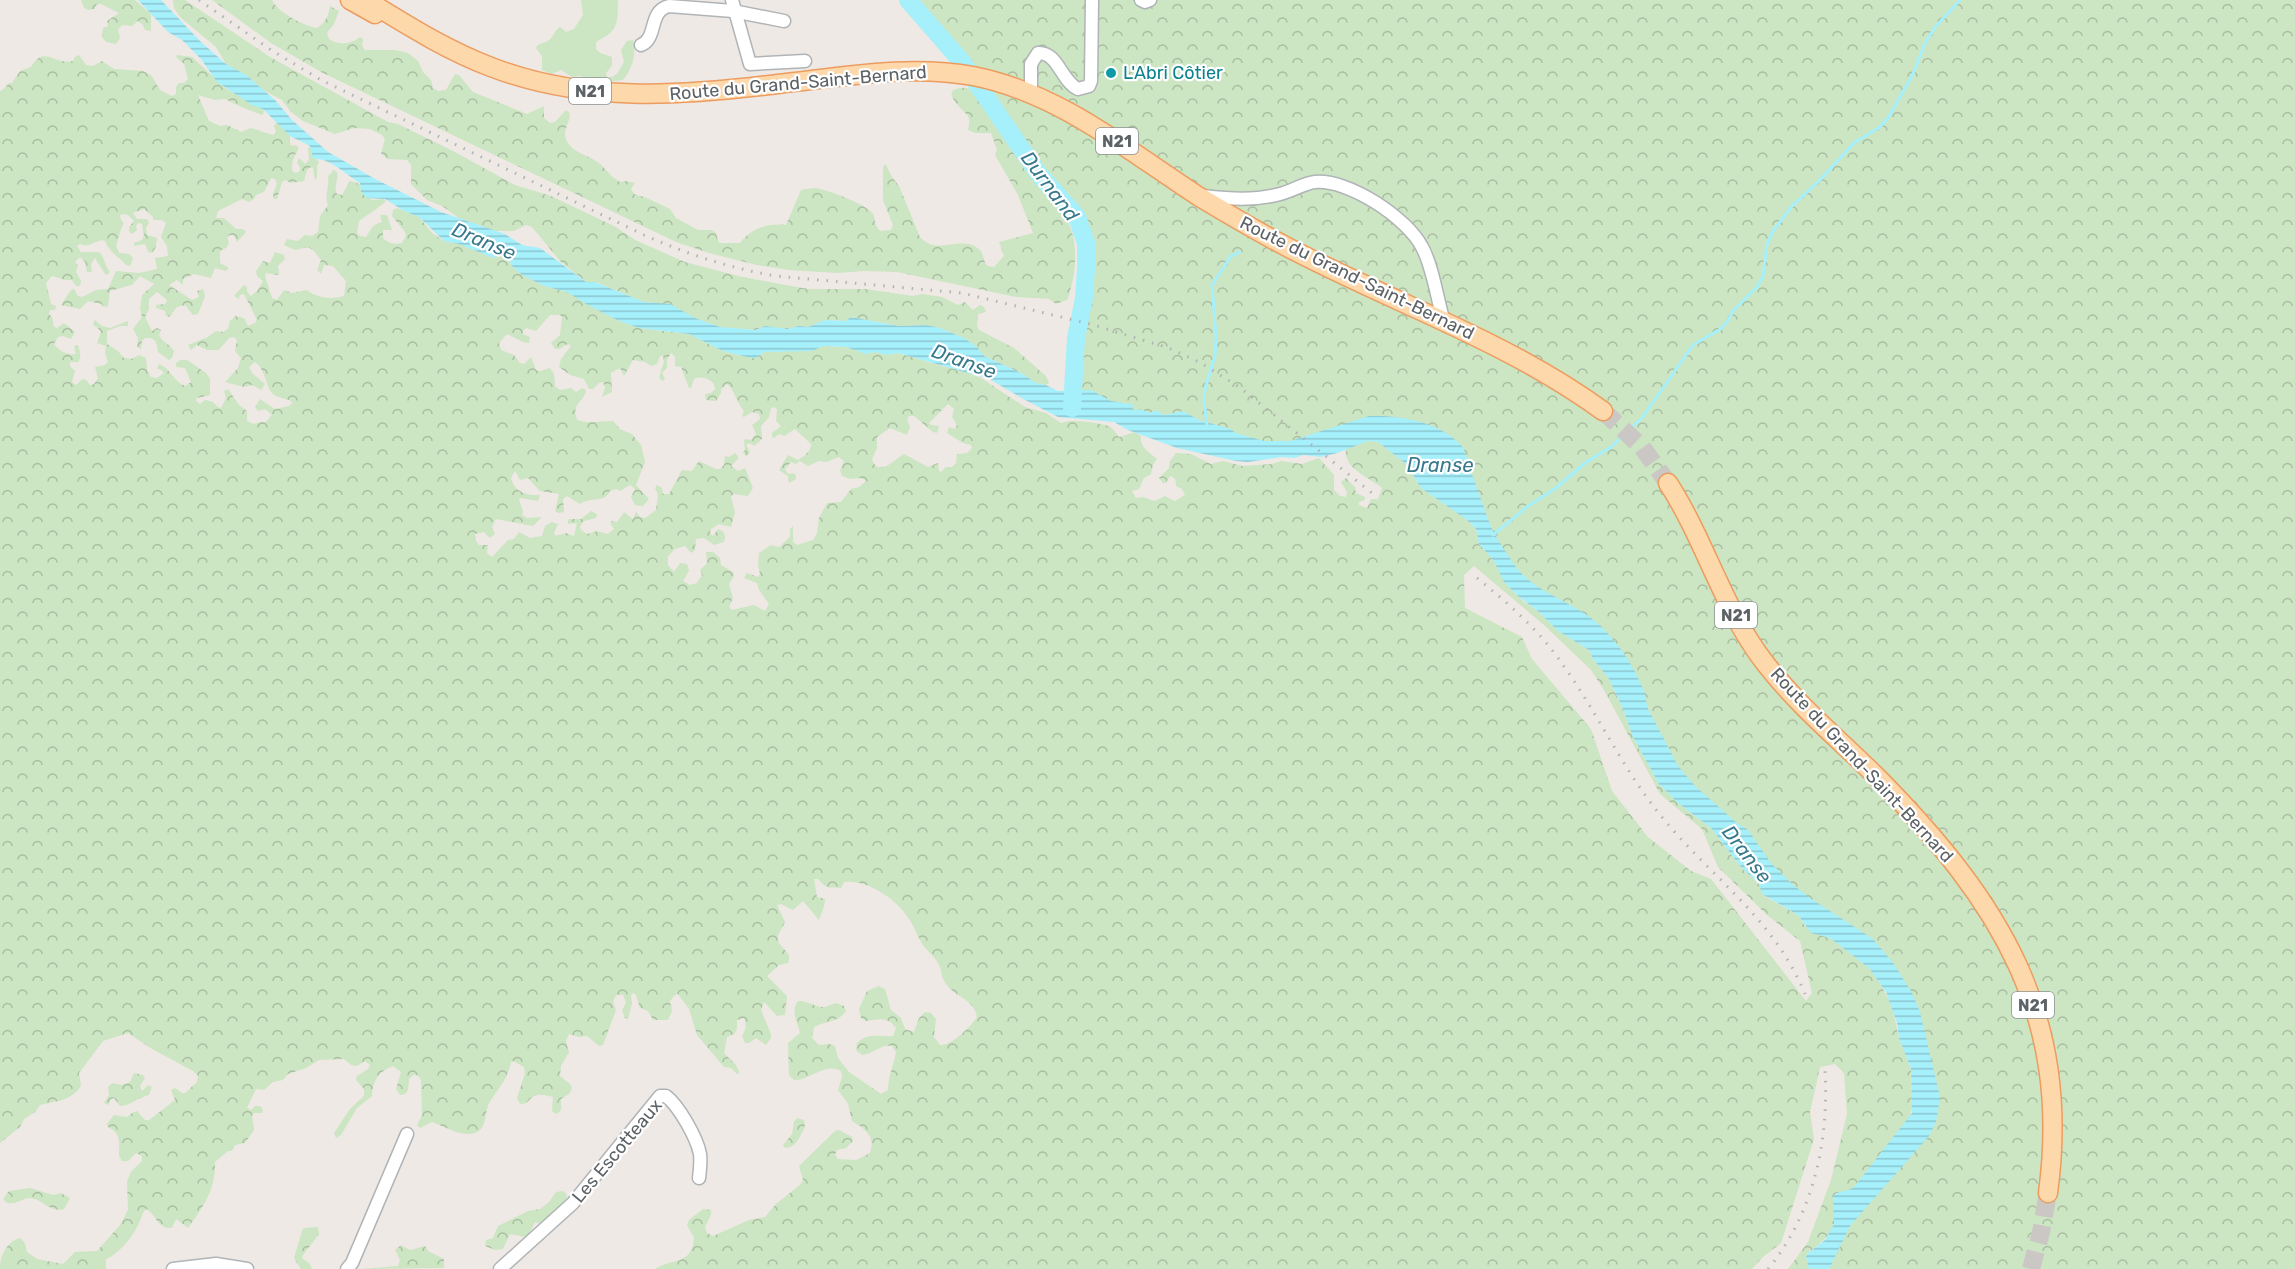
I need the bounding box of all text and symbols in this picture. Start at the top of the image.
street label: Route du Grand-Saint-Bernard [668,61,928,105]
place label: L'Abri Côtier [1123,62,1223,84]
marker: L'Abri Côtier [1104,66,1118,80]
road number: N21 [569,78,611,104]
road number: N21 [1096,128,1138,154]
water label: Durnand [1016,146,1085,227]
street label: Route du Grand-Saint-Bernard [1236,212,1478,344]
water label: Dranse [449,217,519,265]
water label: Dranse [929,338,999,384]
water label: Dranse [1407,453,1473,477]
road number: N21 [1715,602,1757,628]
street label: Route du Grand-Saint-Bernard [1766,663,1958,867]
water label: Dranse [1717,820,1777,888]
road number: N21 [2012,992,2054,1018]
street label: Les Escotteaux [567,1094,667,1207]

